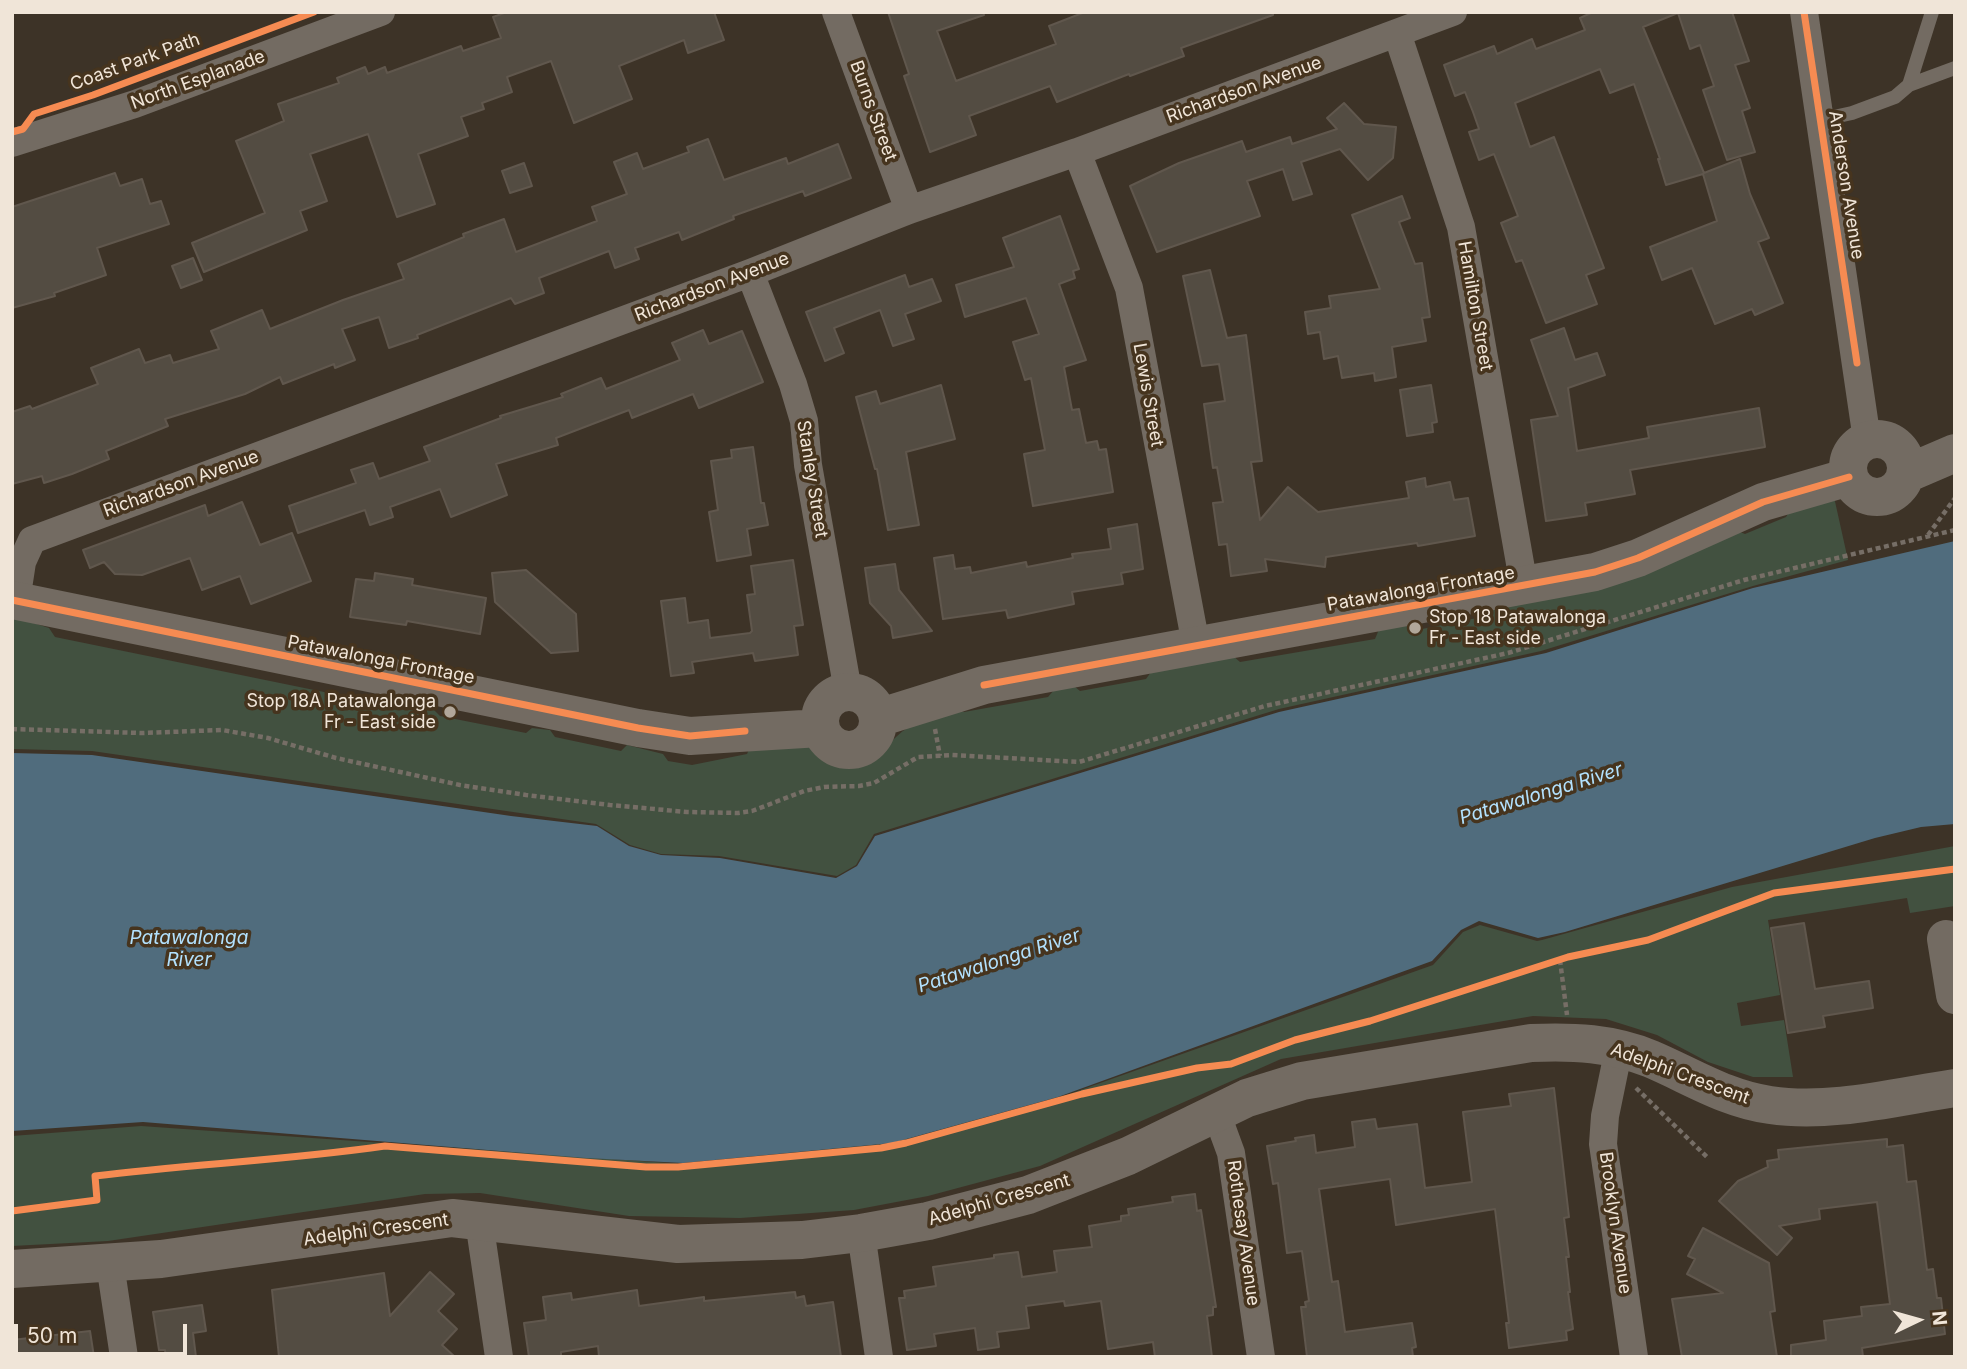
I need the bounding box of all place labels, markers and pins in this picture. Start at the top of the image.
place label: Stop 18 Patawalonga Fr - East side [1429,607,1606,650]
marker: Stop 18 Patawalonga Fr - East side [1407,620,1423,636]
place label: Stop 18A Patawalonga Fr - East side [246,691,436,734]
marker: Stop 18A Patawalonga Fr - East side [442,704,458,720]

